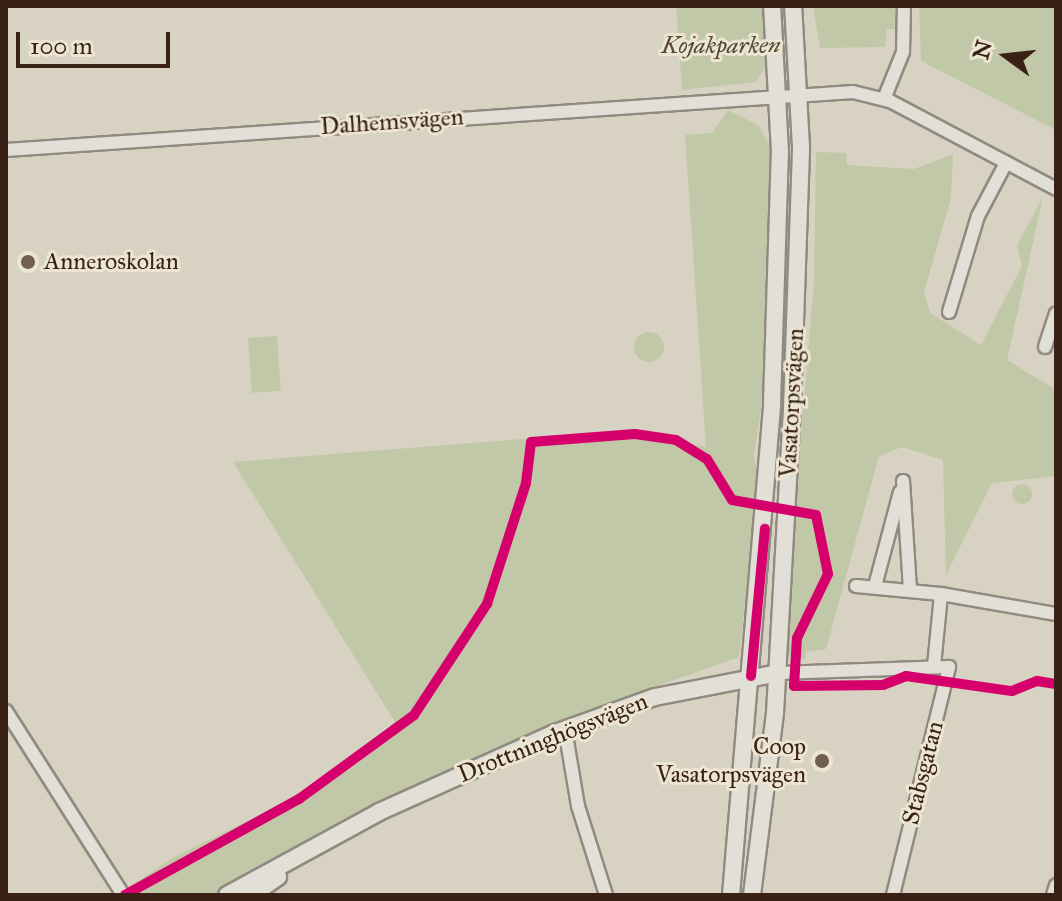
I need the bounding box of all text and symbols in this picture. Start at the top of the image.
scale bar [20,16,174,66]
north arrow [966,16,1046,96]
text: 100 m [30,31,93,61]
park label: Kojakparken [661,32,781,60]
text: N [967,37,998,62]
street label: Dalhemsvägen [319,103,465,141]
place label: Anneroskolan [44,248,179,276]
marker: Anneroskolan [19,253,37,271]
street label: Vasatorpsvägen [774,327,810,479]
street label: Drottninghögsvägen [454,687,652,789]
street label: Stabsgatan [896,718,950,828]
place label: Coop Vasatorpsvägen [656,733,806,789]
marker: Coop Vasatorpsvägen [813,752,831,770]

